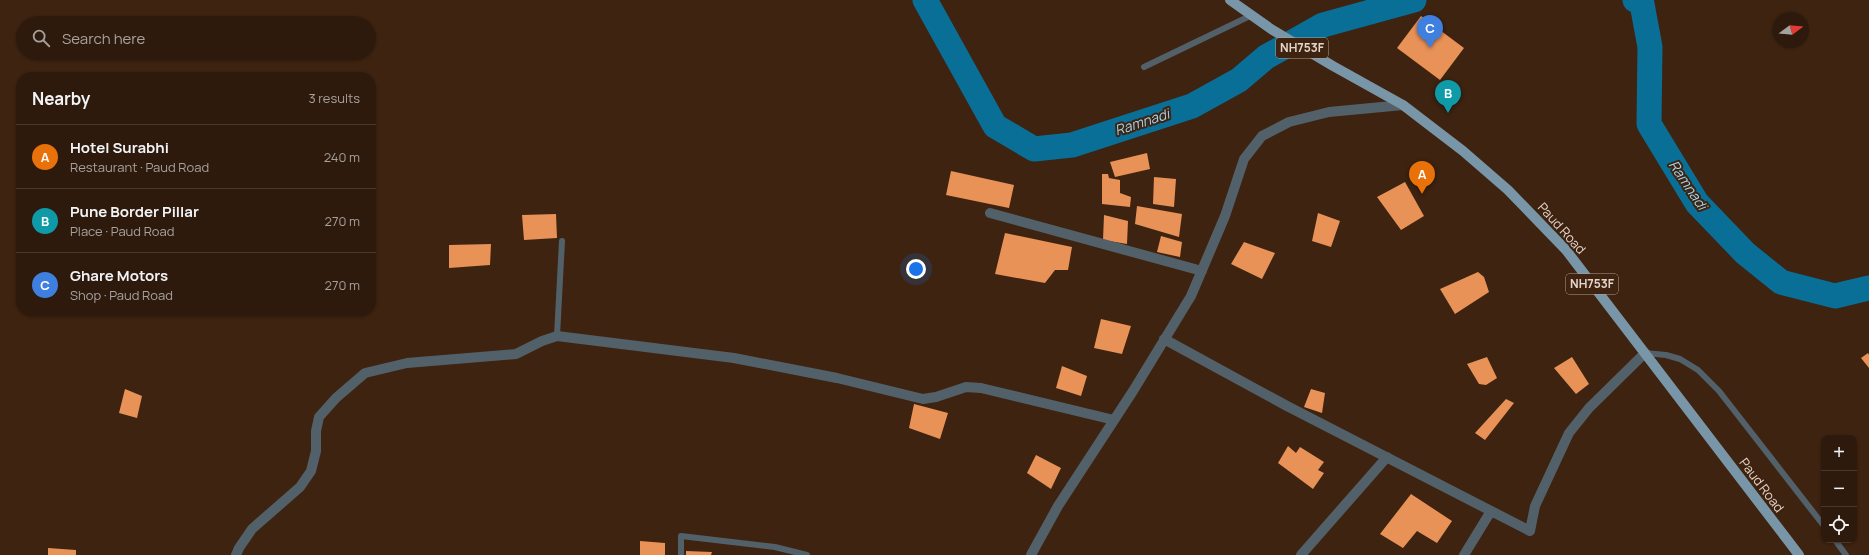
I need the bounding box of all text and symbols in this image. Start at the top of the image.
north arrow [1773,12,1809,48]
pin: C [1417,15,1443,48]
search box [16,16,376,60]
icon: search [30,27,52,49]
text: Search here [62,28,145,49]
road number: NH753F [1276,38,1328,58]
pin: B [1435,80,1461,113]
text: Nearby [32,87,90,110]
text: 3 results [308,89,360,107]
water label: Ramnadi [1112,103,1173,139]
text: Hotel Surabhi [70,137,169,158]
text: A [41,148,49,166]
text: 240 m [324,148,360,166]
water label: Ramnadi [1665,156,1713,215]
text: Restaurant · Paud Road [70,158,209,176]
pin: A [1409,161,1435,194]
street label: Paud Road [1534,198,1590,258]
text: Pune Border Pillar [70,201,199,222]
text: B [41,212,49,230]
text: 270 m [325,212,360,230]
text: Place · Paud Road [70,222,174,240]
your location [906,259,926,279]
text: Ghare Motors [70,265,168,286]
road number: NH753F [1566,274,1618,294]
text: C [40,276,50,294]
text: 270 m [325,276,360,294]
text: Shop · Paud Road [70,286,173,304]
map controls [1821,435,1857,543]
button: + [1821,435,1857,471]
street label: Paud Road [1736,454,1788,516]
button: − [1821,471,1857,507]
button: locate [1821,507,1857,543]

